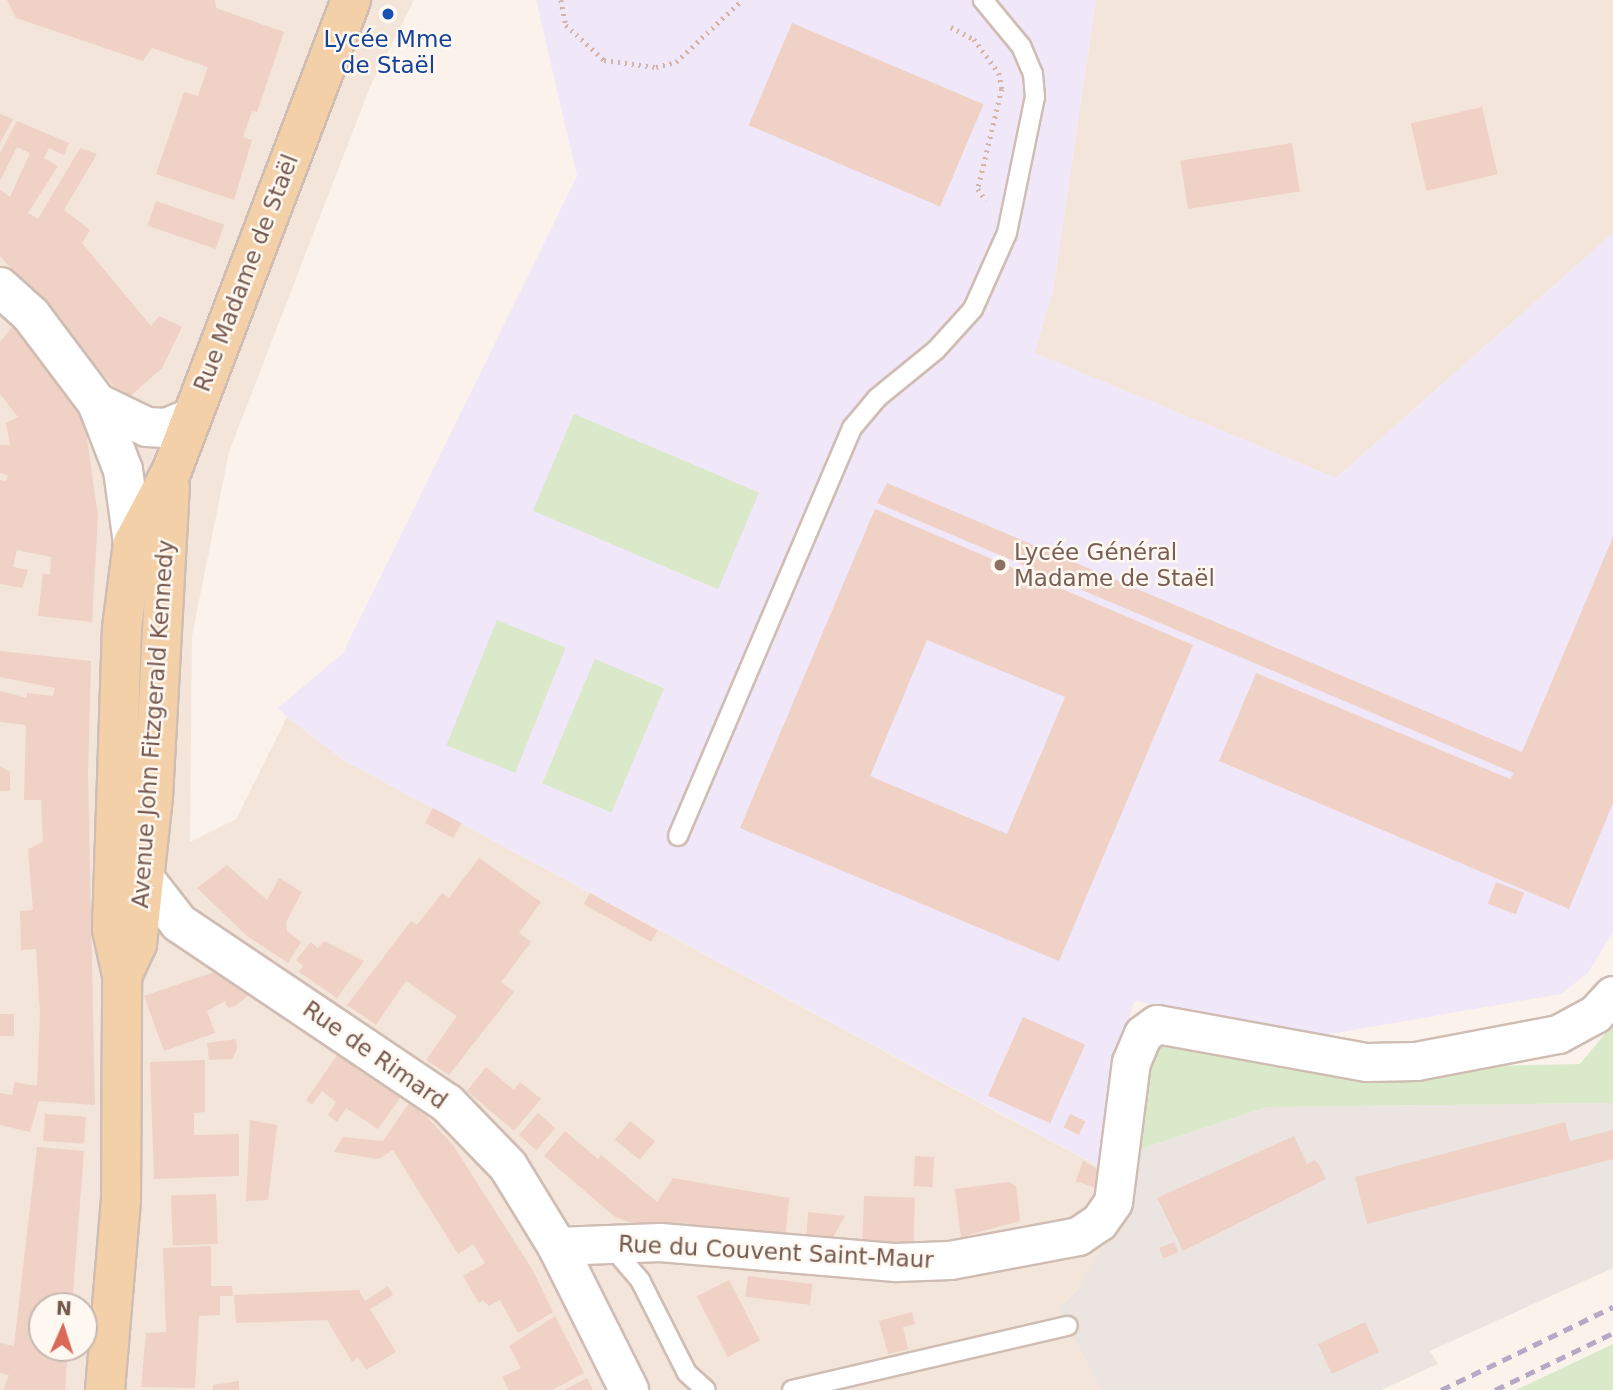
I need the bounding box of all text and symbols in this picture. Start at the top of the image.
marker: Lycée Mme de Staël [380,6,396,22]
place label: Lycée Mme de Staël [324,25,452,79]
street label: Rue Madame de Staël [188,151,304,395]
place label: Lycée Général Madame de Staël [1014,538,1215,592]
street label: Avenue John Fitzgerald Kennedy [126,539,180,909]
marker: Lycée Général Madame de Staël [992,557,1008,573]
street label: Rue de Rimard [298,995,452,1115]
street label: Rue du Couvent Saint-Maur [618,1230,934,1274]
north arrow [28,1292,98,1362]
text: N [55,1297,73,1319]

